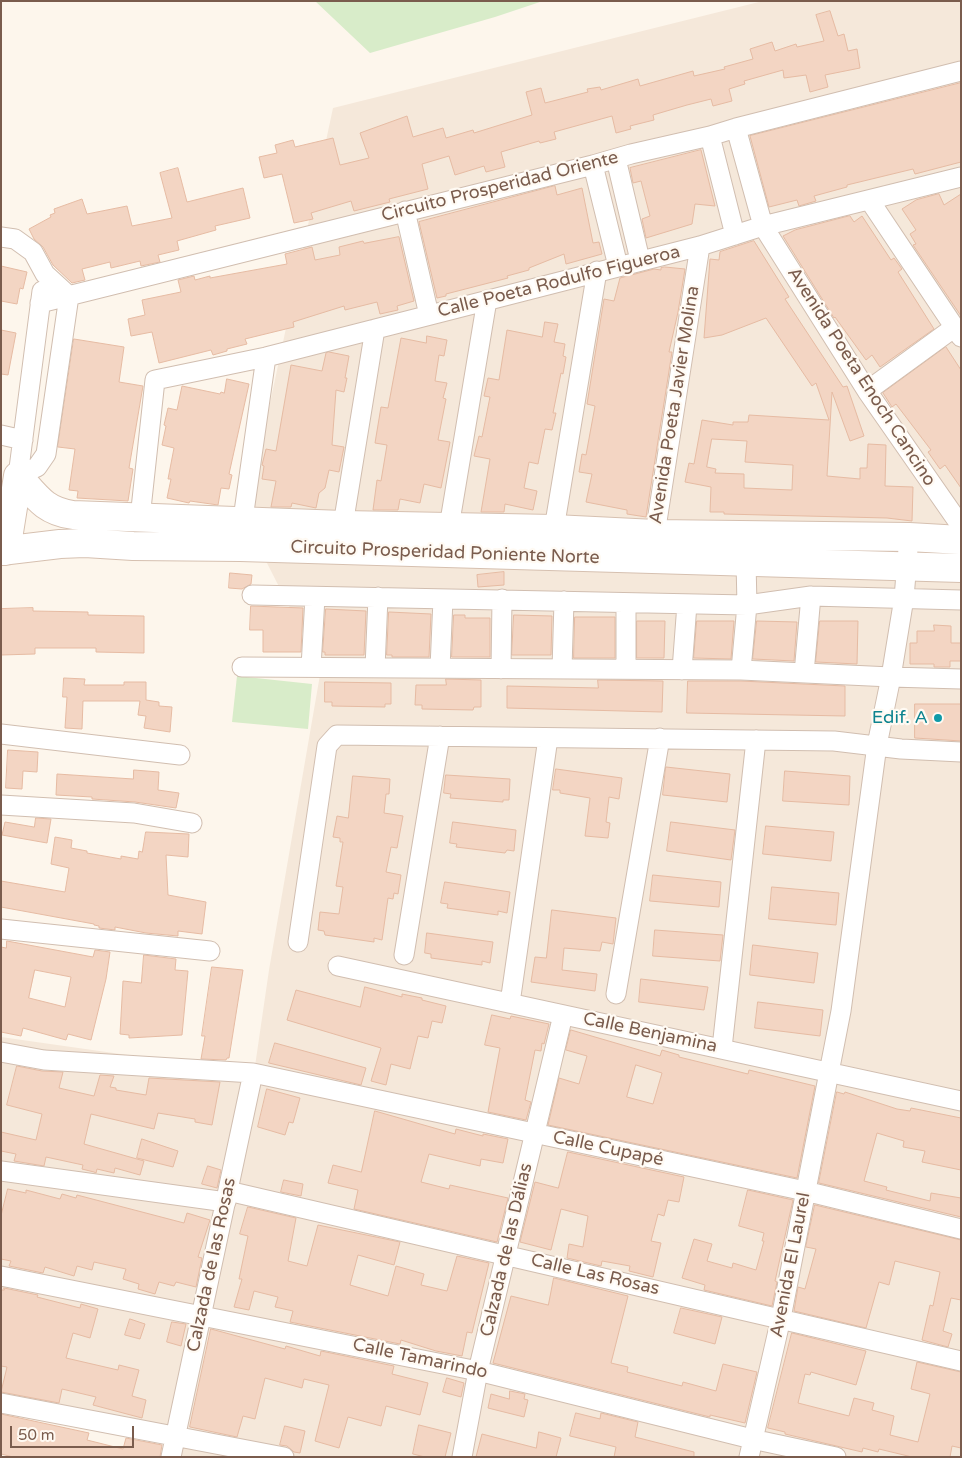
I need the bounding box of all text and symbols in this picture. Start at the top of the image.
street label: Circuito Prosperidad Oriente [379,147,621,227]
street label: Calle Poeta Rodulfo Figueroa [436,241,682,323]
street label: Avenida Poeta Enoch Cancino [782,263,940,491]
street label: Avenida Poeta Javier Molina [645,284,705,526]
street label: Circuito Prosperidad Poniente Norte [290,537,600,569]
place label: Edif. A [872,707,928,729]
marker: Edif. A [932,712,944,724]
street label: Calle Benjamina [581,1008,719,1058]
street label: Calle Cupapé [551,1127,665,1171]
street label: Calzada de las Dálias [476,1161,538,1339]
street label: Calzada de las Rosas [183,1176,241,1354]
street label: Avenida El Laurel [766,1191,816,1339]
street label: Calle Las Rosas [529,1250,661,1300]
street label: Calle Tamarindo [351,1334,489,1384]
scale bar [12,1416,136,1448]
text: 50 m [18,1426,55,1444]

